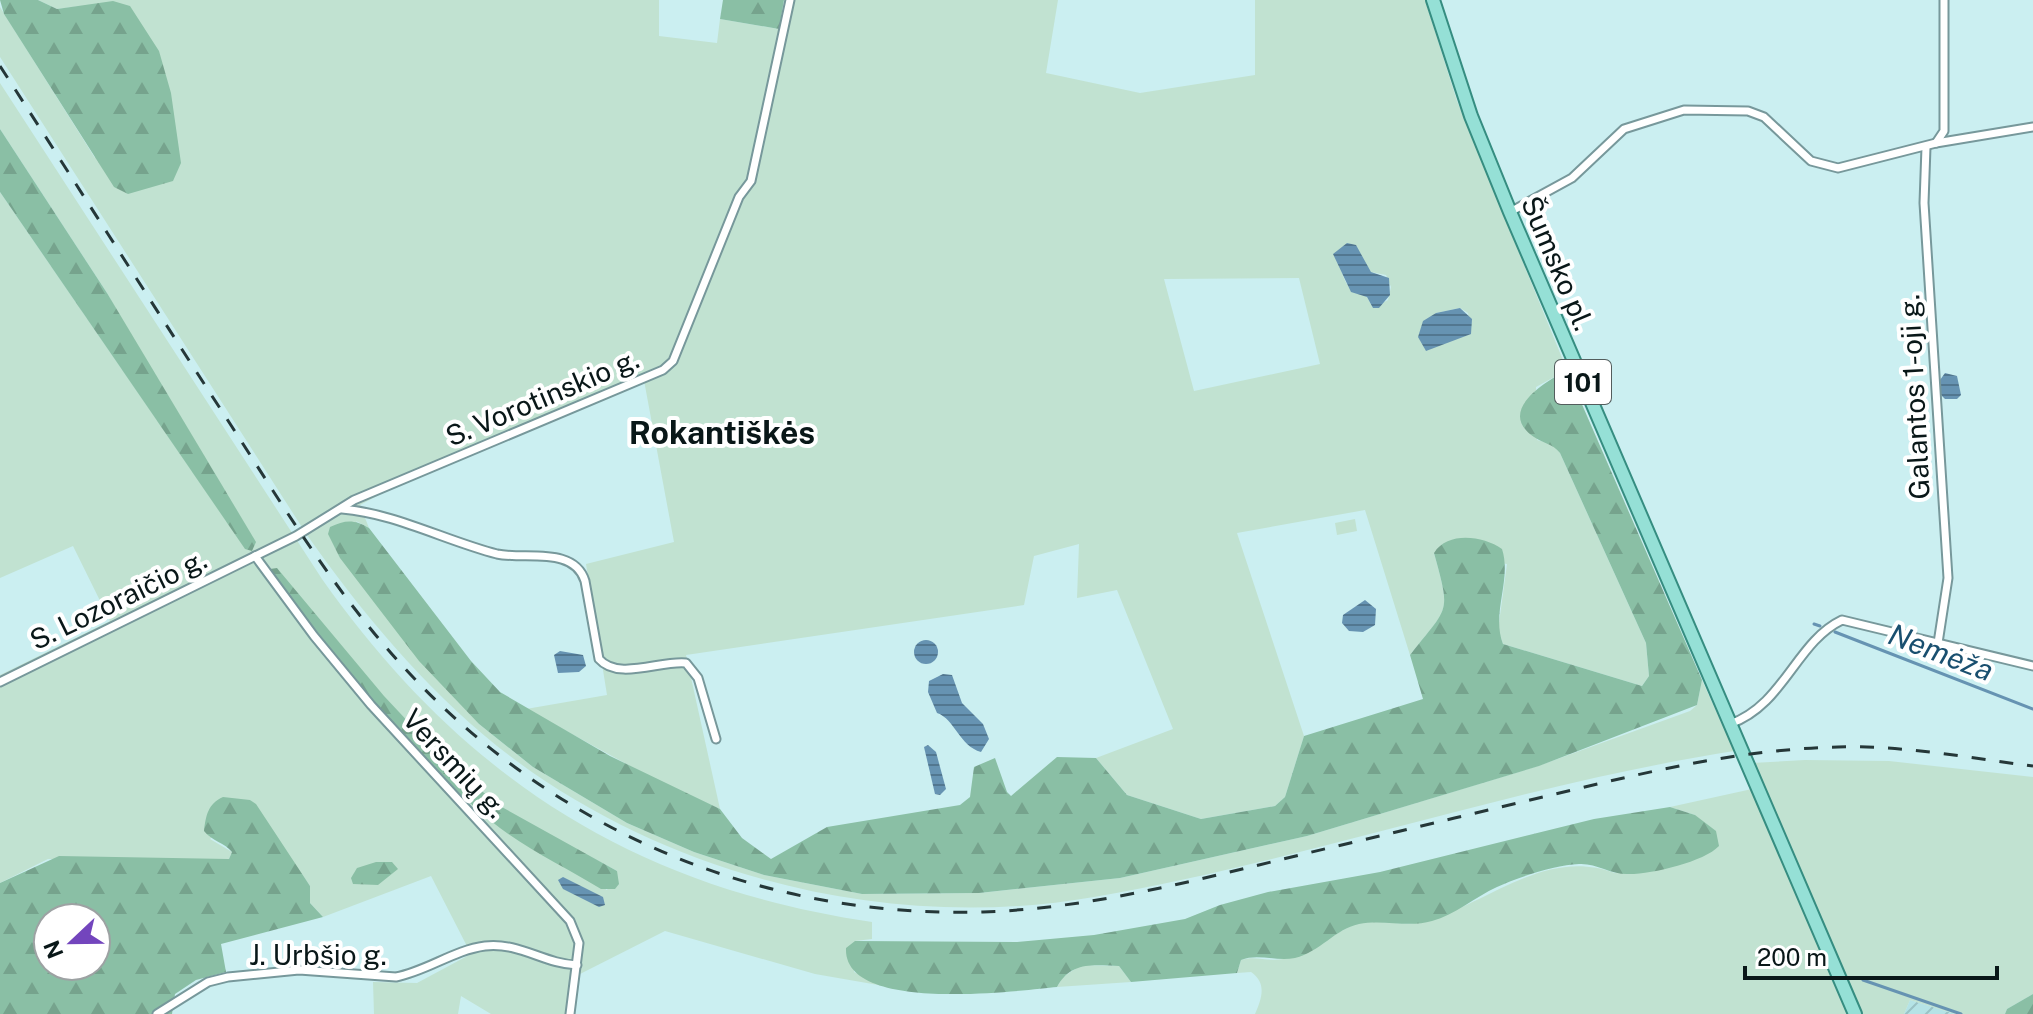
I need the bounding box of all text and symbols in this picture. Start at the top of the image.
street label: Šumsko pl. [1515,191,1601,335]
street label: Galantos 1-oji g. [1892,294,1936,500]
street label: S. Vorotinskio g. [440,341,644,453]
road number: 101 [1555,360,1611,404]
district label: Rokantiškės [629,414,815,451]
street label: S. Lozoraičio g. [24,542,212,656]
water label: Nemėža [1884,616,1998,688]
street label: Versmių g. [396,702,514,824]
north arrow [32,902,112,982]
scale bar [1745,930,1997,980]
text: N [38,937,69,962]
street label: J. Urbšio g. [249,938,387,971]
text: 200 m [1757,943,1827,971]

